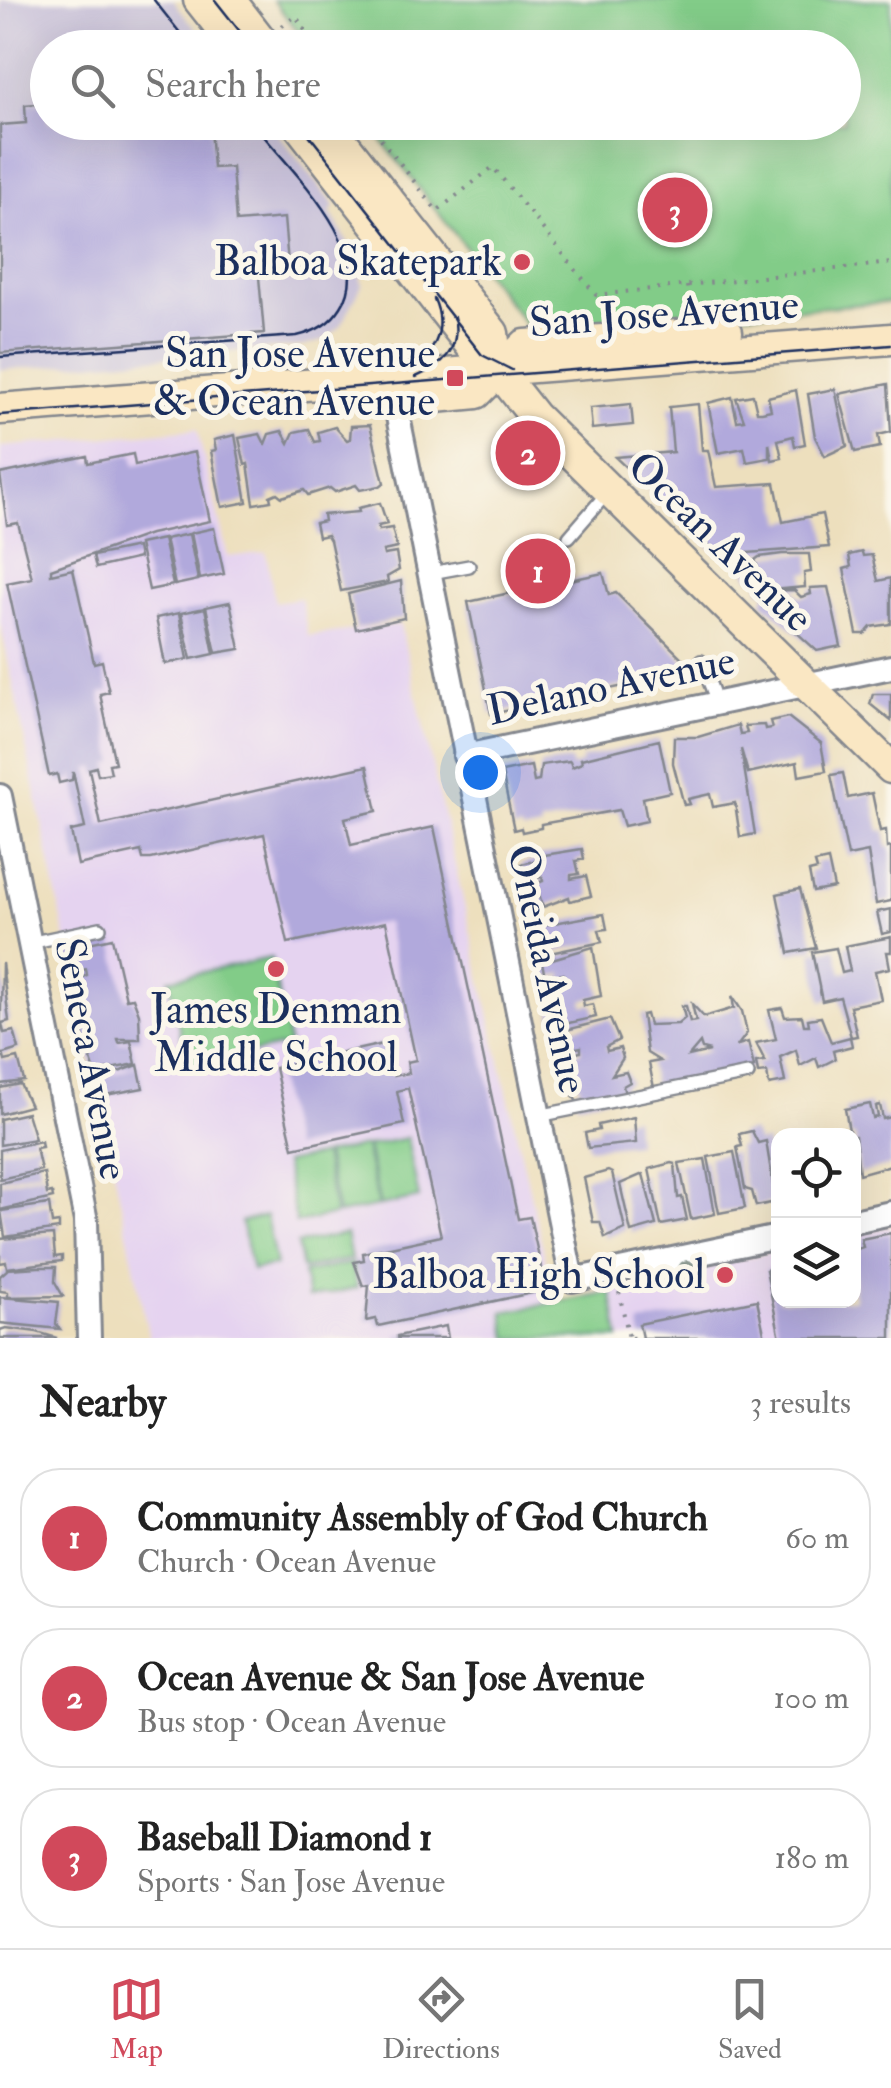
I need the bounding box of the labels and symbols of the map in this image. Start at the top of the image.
pin: 3 [642,172,708,248]
place label: Balboa Skatepark [214,236,502,288]
marker: Balboa Skatepark [511,251,533,273]
street label: San Jose Avenue [528,279,800,349]
place label: San Jose Avenue & Ocean Avenue [153,328,435,428]
marker: San Jose Avenue & Ocean Avenue [444,367,466,389]
pin: 2 [496,416,560,490]
street label: Ocean Avenue [616,441,824,643]
pin: 1 [506,534,570,608]
street label: Delano Avenue [482,634,740,738]
your location [455,747,506,798]
street label: Oneida Avenue [495,840,599,1098]
street label: Seneca Avenue [42,934,140,1184]
marker: James Denman Middle School [265,958,287,980]
place label: James Denman Middle School [149,984,402,1084]
place label: Balboa High School [372,1249,705,1301]
marker: Balboa High School [714,1264,736,1286]

